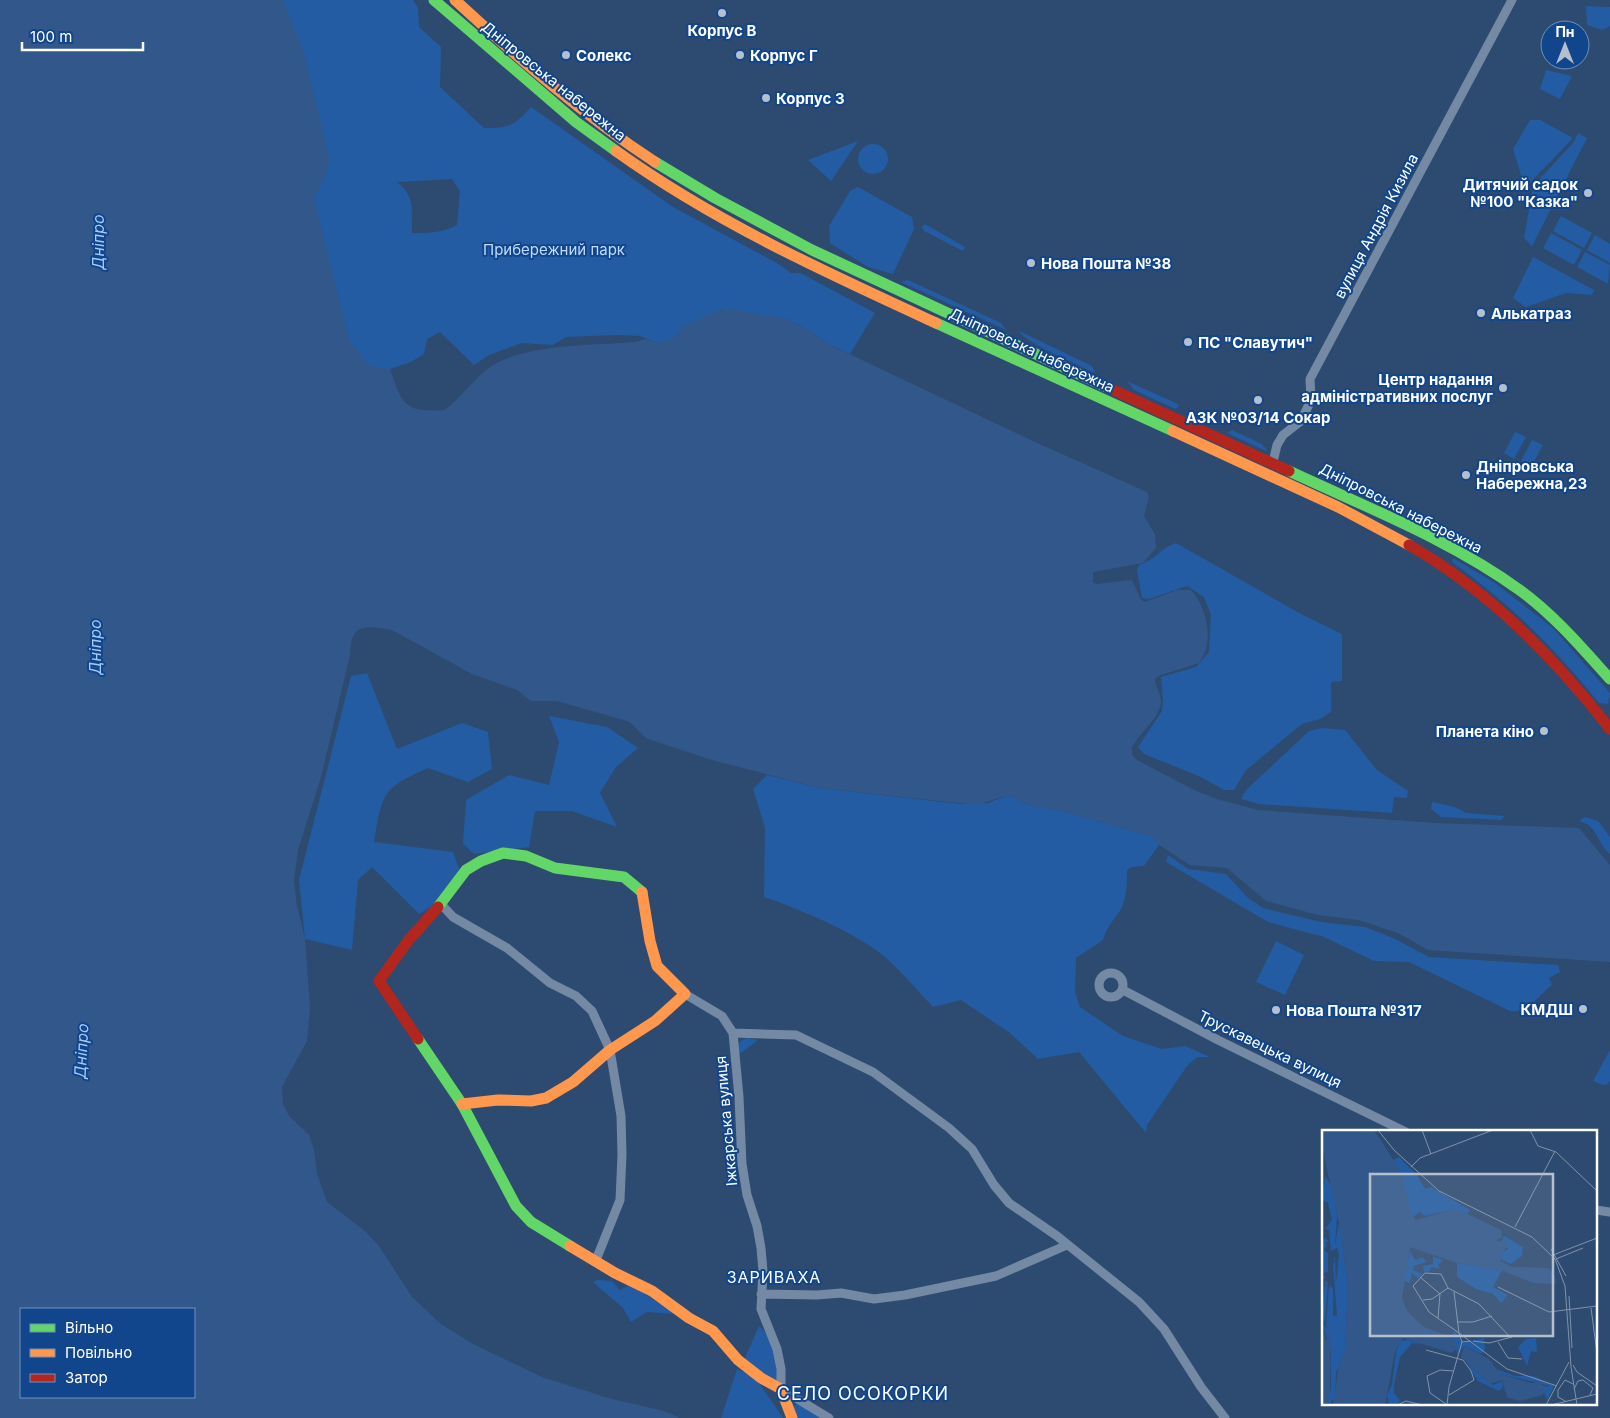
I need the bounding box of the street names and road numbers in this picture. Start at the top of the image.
street label: Дніпровська набережна [478,17,630,145]
street label: вулиця Андрія Кизила [1330,150,1422,302]
street label: Дніпровська набережна [946,303,1118,397]
street label: Дніпровська набережна [1317,459,1485,557]
street label: Трускавецька вулиця [1195,1006,1345,1092]
street label: Іжкарська вулиця [711,1055,741,1187]

